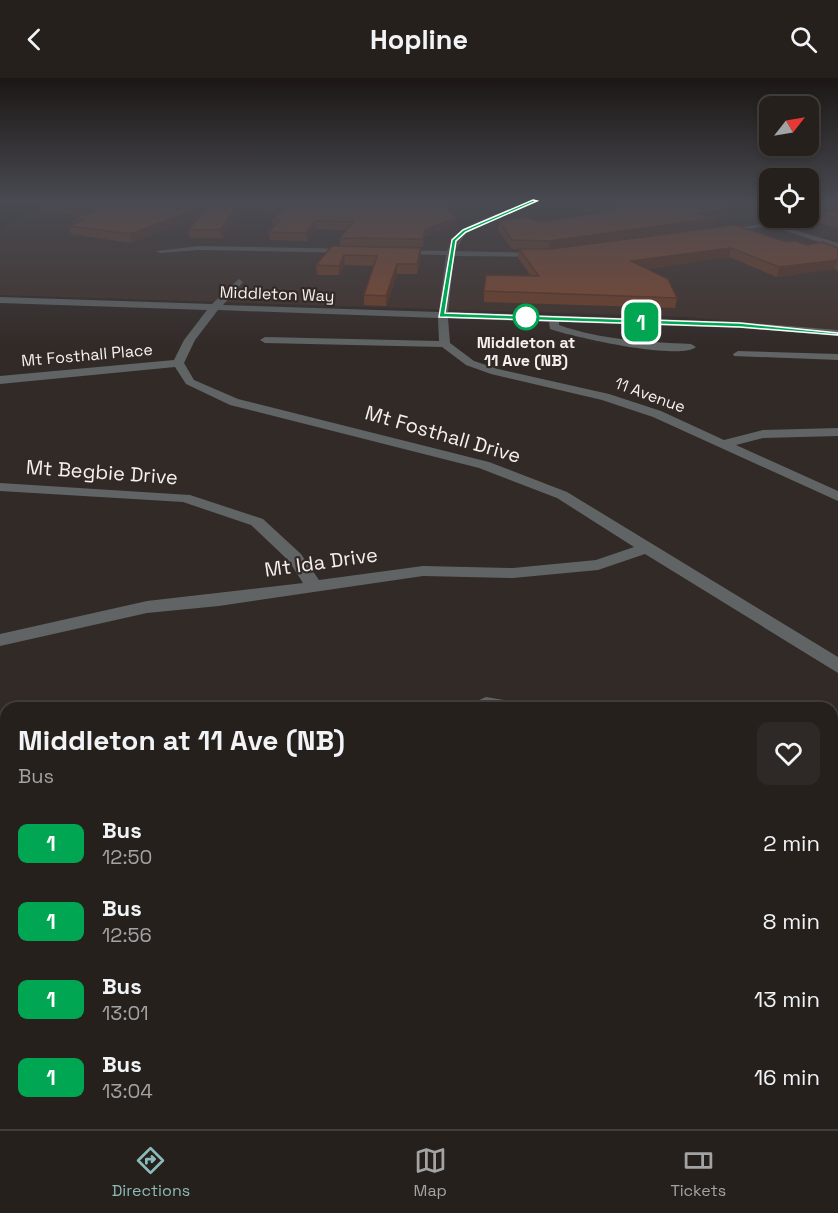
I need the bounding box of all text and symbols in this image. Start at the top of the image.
text: Hopline [370,22,468,57]
icon: back [18,23,51,56]
icon: search [787,23,820,56]
north arrow [759,96,819,156]
map controls [759,96,819,228]
button: locate [759,168,819,228]
street label: Middleton Way [219,282,335,306]
line badge: 1 [622,302,660,342]
marker: Middleton at 11 Ave (NB) [513,304,539,330]
text: 1 [636,309,646,336]
place label: Middleton at 11 Ave (NB) [477,332,575,371]
street label: Mt Fosthall Place [20,339,154,371]
street label: 11 Avenue [612,373,688,417]
street label: Mt Fosthall Drive [362,399,524,469]
street label: Mt Begbie Drive [25,454,179,490]
street label: Mt Ida Drive [263,541,379,583]
text: Middleton at 11 Ave (NB) [18,722,345,758]
button: heart [757,722,820,785]
text: Bus [18,763,54,789]
text: Bus [102,816,142,844]
text: 2 min [763,829,820,857]
text: 1 [46,830,56,857]
text: 12:50 [102,844,152,870]
text: Bus [102,894,142,922]
text: 8 min [763,907,820,935]
text: 1 [46,908,56,935]
text: 12:56 [102,922,152,948]
text: Bus [102,972,142,1000]
text: 13 min [754,985,820,1013]
text: 1 [46,986,56,1013]
text: 13:01 [102,1000,149,1026]
text: Bus [102,1050,142,1078]
text: 16 min [754,1063,820,1091]
text: 1 [46,1064,56,1091]
text: 13:04 [102,1078,153,1104]
tab: Directions [112,1144,190,1201]
tab: Map [414,1144,447,1201]
tab: Tickets [670,1144,726,1201]

